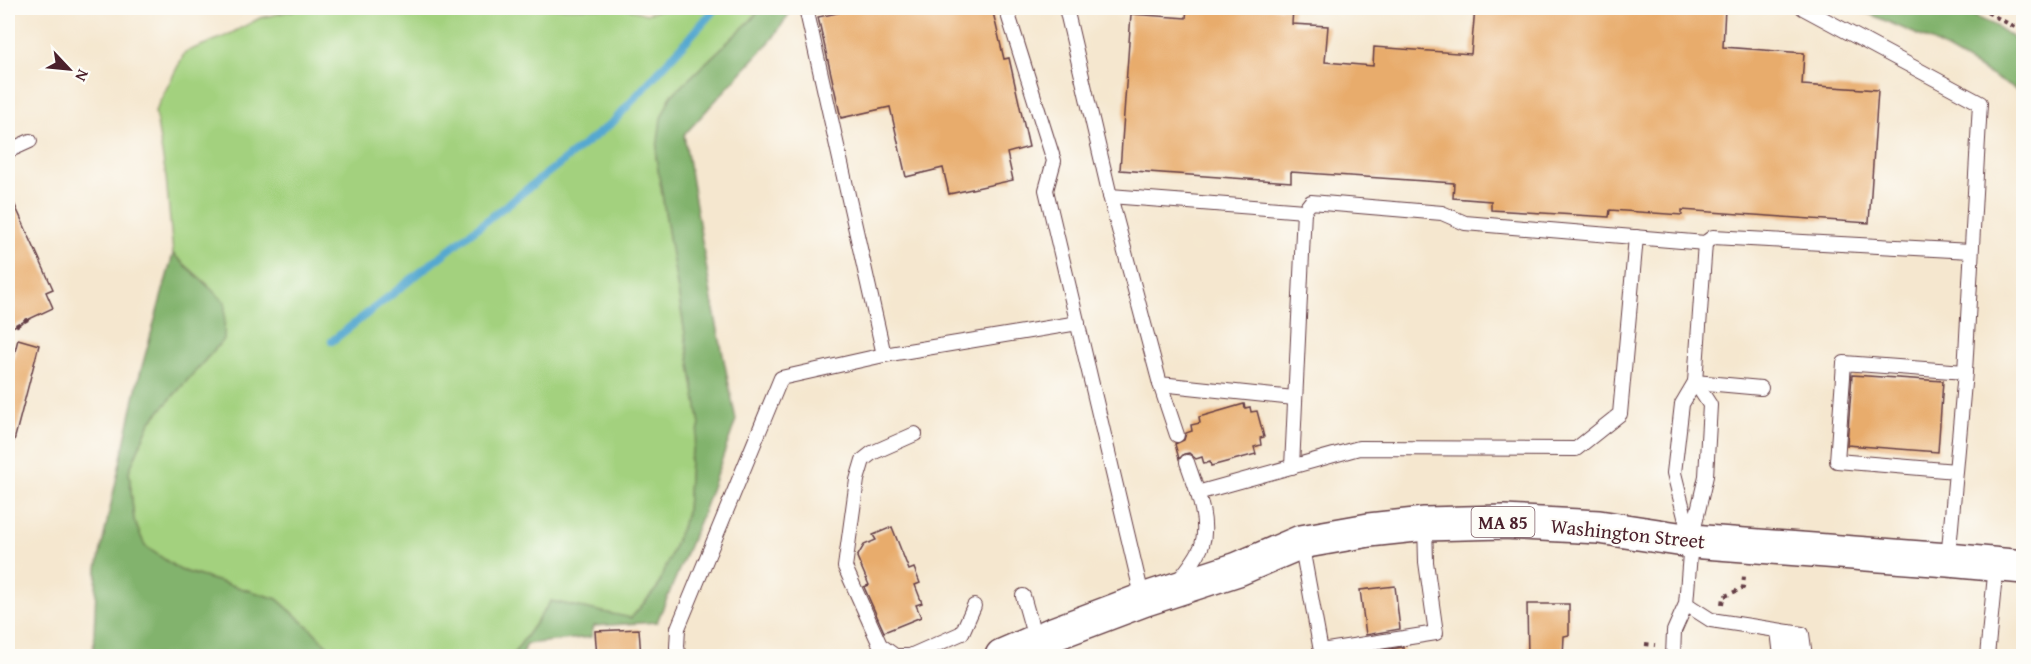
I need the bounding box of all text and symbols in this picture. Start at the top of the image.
north arrow [39,39,99,99]
text: N [69,66,96,86]
road number: MA 85 [1472,507,1534,537]
street label: Washington Street [1549,510,1707,556]

